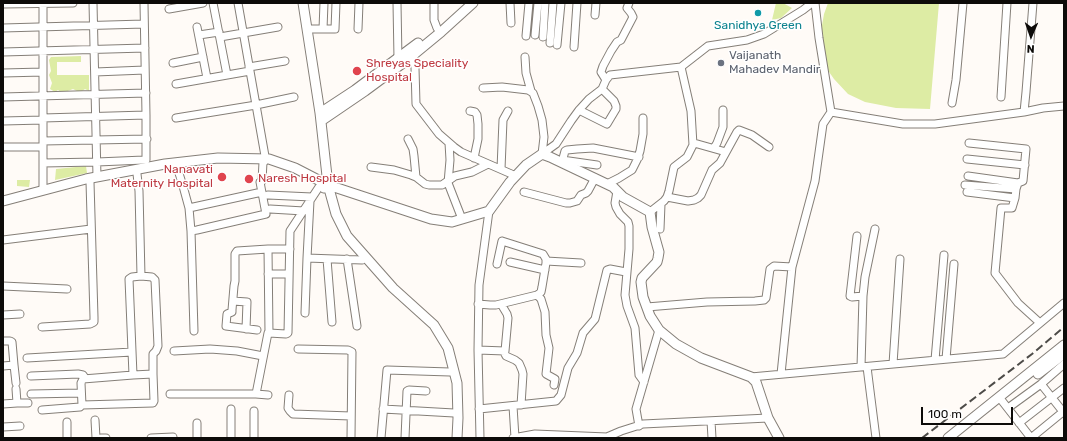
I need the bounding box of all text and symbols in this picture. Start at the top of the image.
marker: Sanidhya Green [753,8,763,18]
north arrow [1011,16,1051,56]
place label: Sanidhya Green [714,19,802,33]
text: N [1026,42,1035,55]
place label: Vaijanath Mahadev Mandir [729,49,820,77]
place label: Shreyas Speciality Hospital [366,57,468,85]
marker: Vaijanath Mahadev Mandir [716,58,726,68]
marker: Shreyas Speciality Hospital [351,65,363,77]
place label: Nanavati Maternity Hospital [111,163,213,191]
marker: Nanavati Maternity Hospital [216,171,228,183]
place label: Naresh Hospital [258,172,346,186]
marker: Naresh Hospital [243,173,255,185]
scale bar [923,399,1015,425]
text: 100 m [928,407,962,421]

